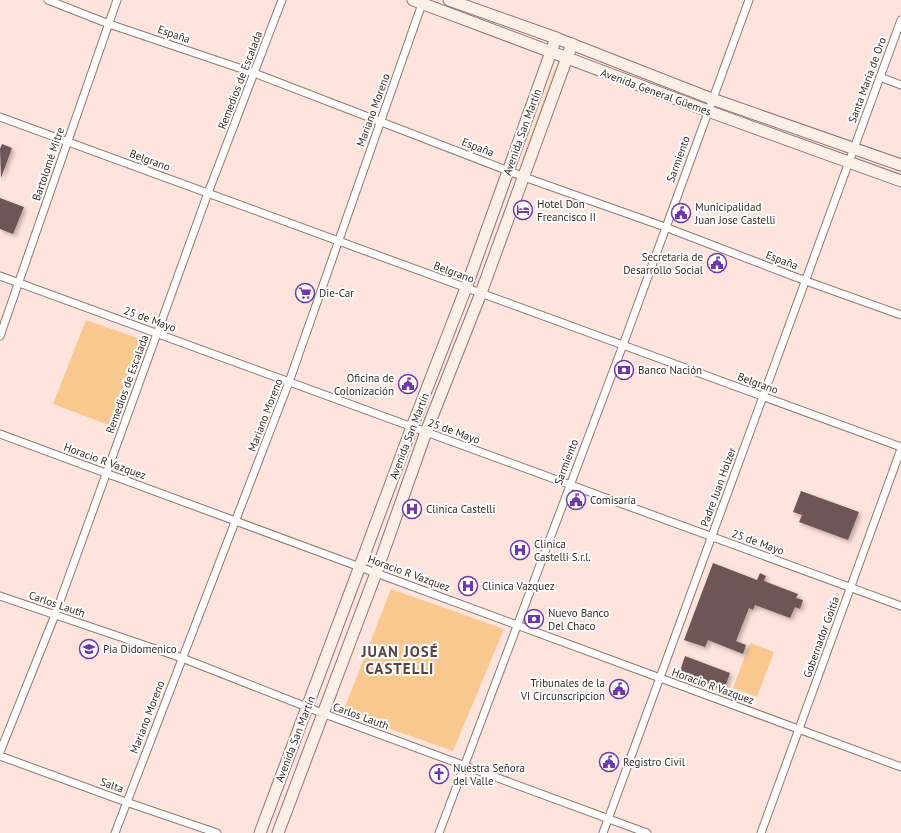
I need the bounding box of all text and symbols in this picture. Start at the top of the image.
street label: España [156,22,192,46]
street label: Remedios de Escalada [215,29,265,131]
street label: Santa María de Oro [845,35,889,125]
street label: Avenida General Güemes [599,65,714,119]
street label: Mariano Moreno [353,71,393,149]
street label: Avenida San Martín [500,87,544,177]
street label: Bartolomé Mitre [29,125,67,203]
street label: España [460,134,496,160]
street label: Sarmiento [663,134,693,184]
street label: Belgrano [128,146,172,174]
place label: Hotel Don Freancisco II [537,197,596,224]
hotel icon: Hotel Don Freancisco II [512,199,534,221]
place label: Municipalidad Juan Jose Castelli [694,200,776,227]
public building icon: Municipalidad Juan Jose Castelli [670,202,692,224]
street label: España [764,247,800,273]
place label: Secretaria de Desarrollo Social [623,250,704,277]
public building icon: Secretaria de Desarrollo Social [706,252,728,274]
street label: Belgrano [432,258,476,286]
supermarket icon: Die-Car [294,282,316,304]
place label: Die-Car [319,286,354,300]
street label: 25 de Mayo [122,303,178,335]
street label: Remedios de Escalada [103,333,151,435]
bank icon: Banco Nación [613,359,635,381]
place label: Banco Nación [638,363,702,377]
street label: Belgrano [736,369,780,397]
place label: Oficina de Colonización [334,371,394,398]
public building icon: Oficina de Colonización [397,373,419,395]
street label: Mariano Moreno [245,376,285,453]
street label: Avenida San Martín [386,391,432,481]
street label: 25 de Mayo [426,415,482,447]
street label: Sarmiento [551,437,581,487]
street label: Horacio R Vazquez [62,440,148,482]
street label: Padre Juan Holzer [697,445,739,529]
public building icon: Comisaría [565,489,587,511]
place label: Comisaría [590,493,636,507]
hospital icon: Clinica Castelli [401,498,423,520]
place label: Clinica Castelli [426,502,496,516]
street label: 25 de Mayo [730,526,786,558]
place label: Clinica Castelli S.r.l. [534,537,591,564]
hospital icon: Clinica Castelli S.r.l. [509,539,531,561]
street label: Horacio R Vazquez [366,552,452,594]
hospital icon: Clinica Vazquez [457,575,479,597]
place label: Clinica Vazquez [482,579,555,593]
street label: Carlos Lauth [27,588,87,620]
street label: Gobernador Goitia [800,594,842,680]
place label: Nuevo Banco Del Chaco [548,606,609,633]
bank icon: Nuevo Banco Del Chaco [523,608,545,630]
school or university icon: Pia Didomenico [78,638,100,660]
place label: Pia Didomenico [103,642,177,656]
district label: JUAN JOSÉ CASTELLI [361,642,438,678]
street label: Horacio R Vazquez [670,665,756,707]
place label: Tribunales de la VI Circunscripcion [520,676,605,703]
street label: Mariano Moreno [127,678,167,755]
public building icon: Tribunales de la VI Circunscripcion [608,678,630,700]
street label: Avenida San Martín [272,694,318,784]
street label: Carlos Lauth [331,699,391,733]
public building icon: Registro Civil [598,751,620,773]
place label: Registro Civil [623,755,686,769]
place label: Nuestra Señora del Valle [453,761,525,788]
church icon: Nuestra Señora del Valle [428,763,450,785]
street label: Salta [98,774,126,796]

